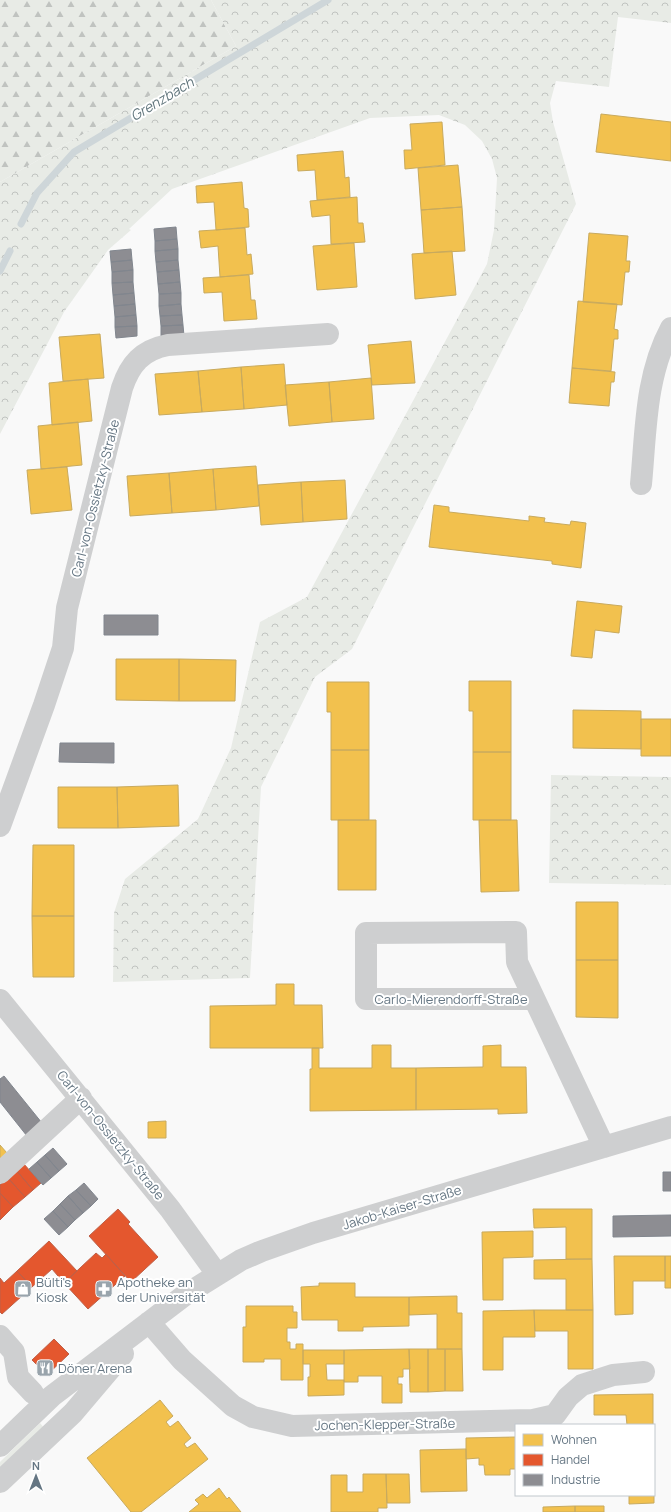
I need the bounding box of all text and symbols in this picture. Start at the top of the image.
water label: Grenzbach [127,72,197,125]
street label: Carl-von-Ossietzky-Straße [67,417,123,579]
street label: Carlo-Mierendorff-Straße [375,990,528,1008]
street label: Carl-von-Ossietzky-Straße [53,1066,169,1204]
street label: Jakob-Kaiser-Straße [340,1180,464,1234]
place label: Bülti's Kiosk [36,1273,71,1306]
place label: Apotheke an der Universität [117,1273,205,1306]
shop icon: Bülti's Kiosk [13,1279,33,1299]
pharmacy icon: Apotheke an der Universität [94,1279,114,1299]
restaurant icon: Döner Arena [35,1358,55,1378]
place label: Döner Arena [58,1359,132,1377]
street label: Jochen-Klepper-Straße [314,1414,456,1434]
legend [515,1424,655,1496]
text: Wohnen [551,1431,597,1448]
text: Handel [551,1451,590,1468]
north arrow [16,1456,56,1496]
text: N [32,1458,40,1473]
text: Industrie [551,1471,600,1488]

